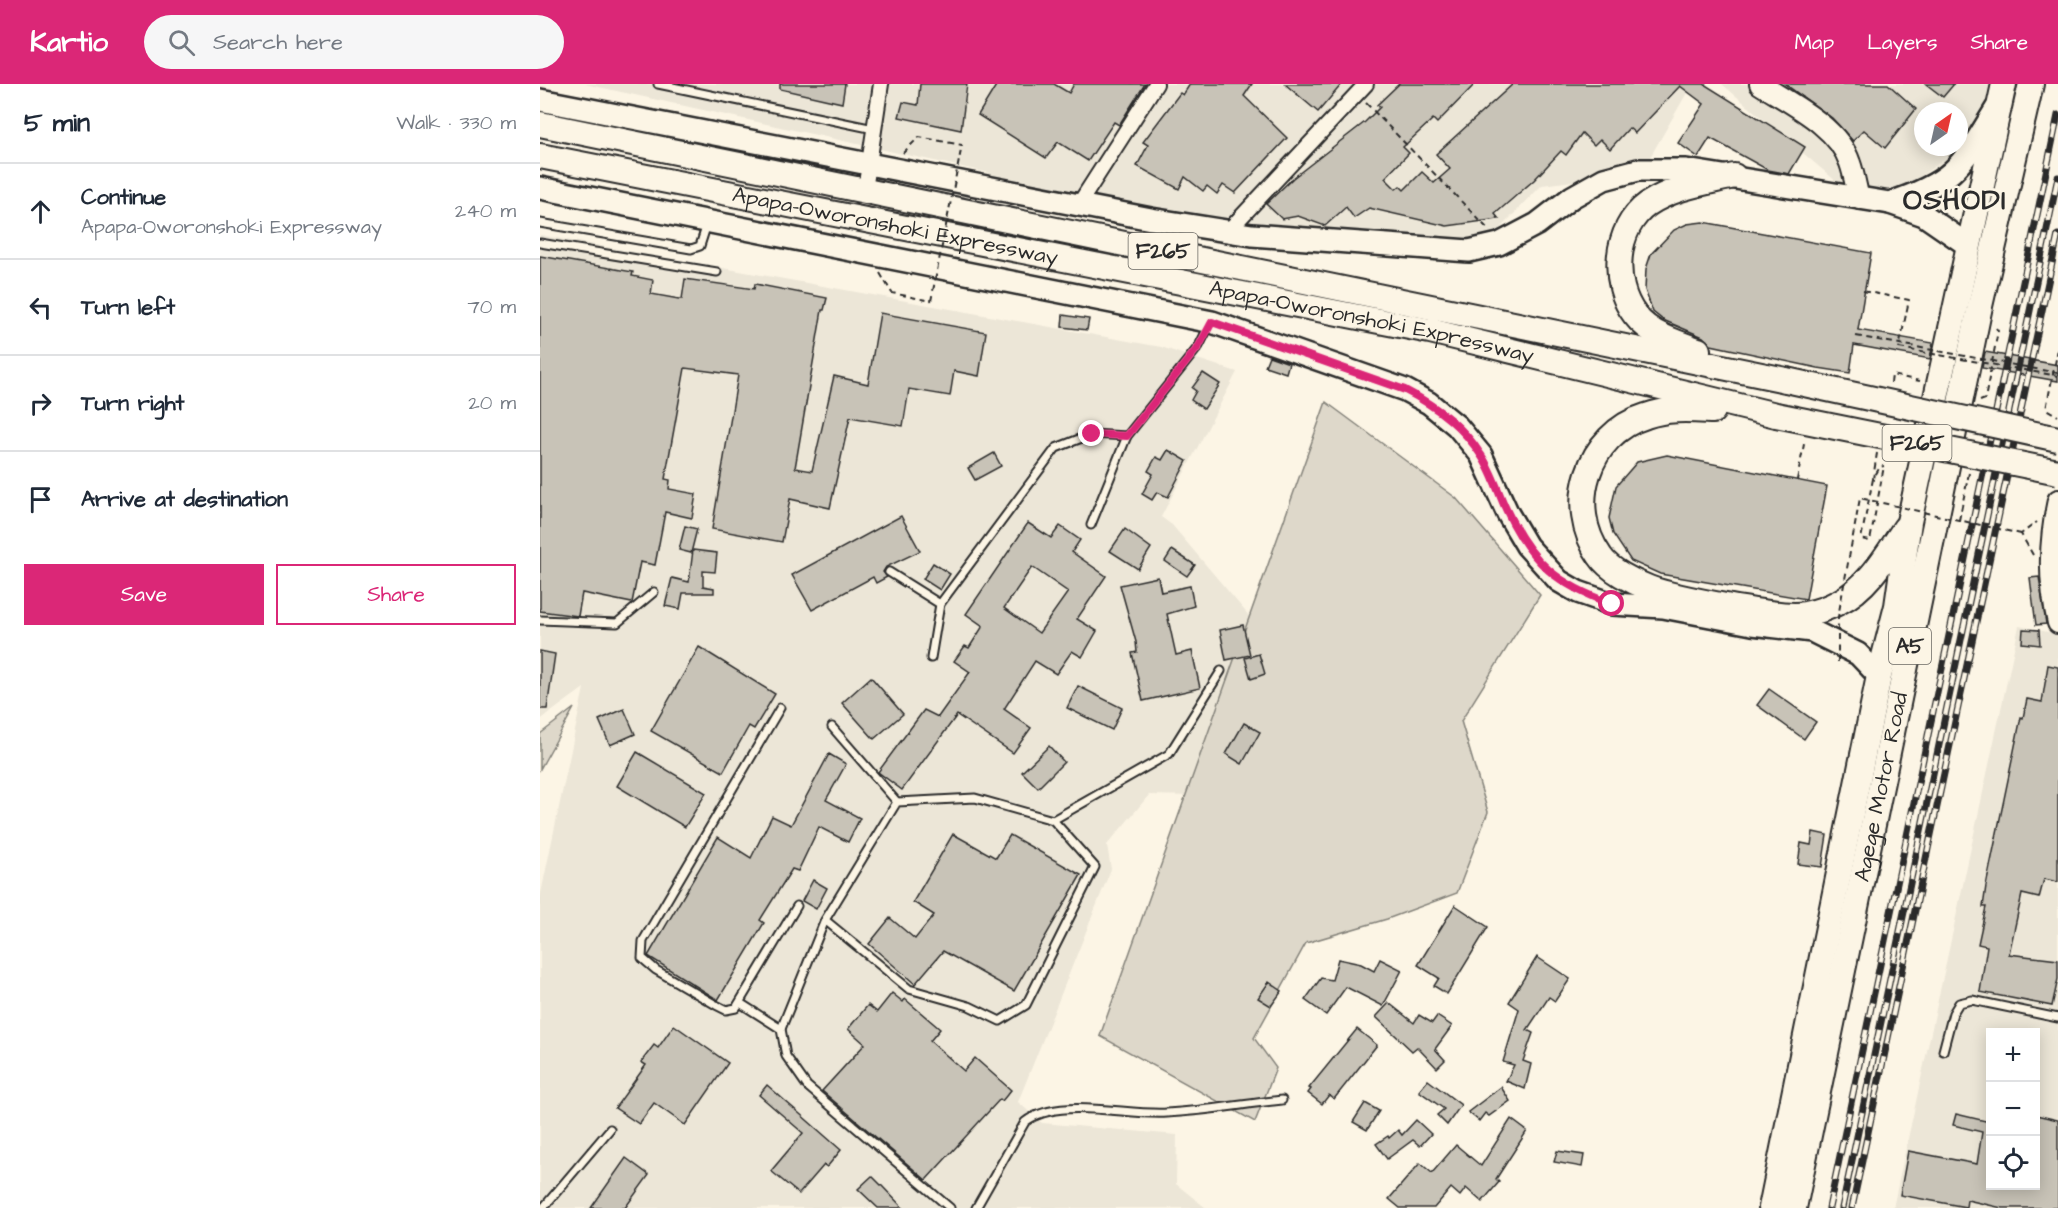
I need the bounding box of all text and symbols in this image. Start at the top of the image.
search box [144,15,564,69]
text: Kartio [30,23,108,62]
icon: search [165,26,198,59]
text: Search here [213,27,343,58]
text: Map [1794,28,1834,57]
text: Layers [1867,28,1937,57]
text: Share [1970,28,2028,57]
north arrow [1914,102,1968,156]
text: 5 min [24,105,90,141]
text: Walk · 330 m [396,109,516,137]
street label: Apapa-Oworonshoki Expressway [730,179,1061,274]
district label: OSHODI [1903,181,2007,220]
text: Continue [81,182,166,213]
icon: ahead [24,195,57,228]
text: 240 m [455,197,516,225]
text: Apapa-Oworonshoki Expressway [81,213,382,241]
road number: F265 [1128,233,1198,269]
street label: Apapa-Oworonshoki Expressway [1207,272,1537,372]
icon: left [24,291,57,324]
text: Turn left [81,292,175,323]
text: 70 m [468,293,516,321]
icon: right [24,387,57,420]
text: Turn right [81,388,184,419]
text: 20 m [468,389,516,417]
route end [1078,420,1104,446]
road number: F265 [1882,425,1952,461]
icon: arrive [24,483,57,516]
text: Arrive at destination [81,484,288,515]
button: Save [24,564,264,625]
button: Share [276,564,516,625]
route start [1598,590,1624,616]
road number: A5 [1889,628,1931,664]
street label: Agege Motor Road [1846,689,1915,884]
map controls [1986,1028,2040,1190]
button: + [1986,1028,2040,1082]
button: − [1986,1082,2040,1136]
button: locate [1986,1136,2040,1190]

